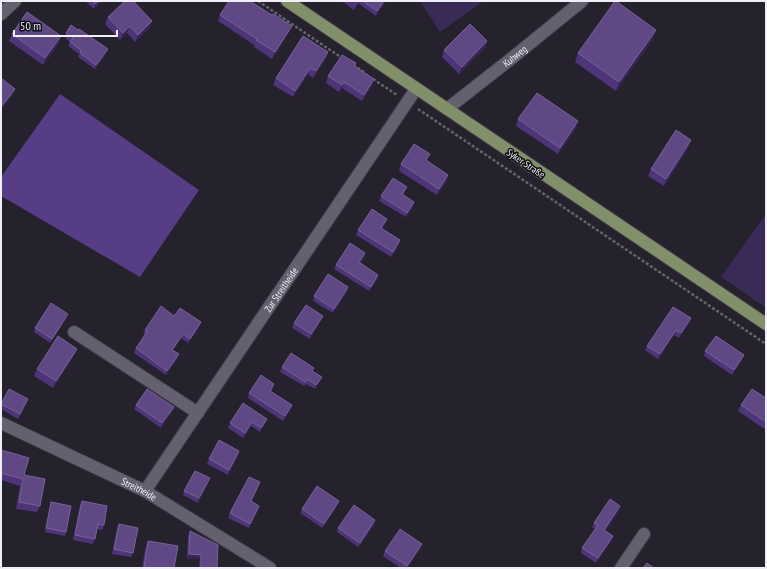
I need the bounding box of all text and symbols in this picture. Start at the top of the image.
scale bar [14,12,117,38]
text: 50 m [20,18,41,33]
street label: Kuhweg [500,42,530,70]
street label: Syker Straße [504,146,547,181]
street label: Zur Streitheide [261,265,301,315]
street label: Streitheide [119,475,159,504]

